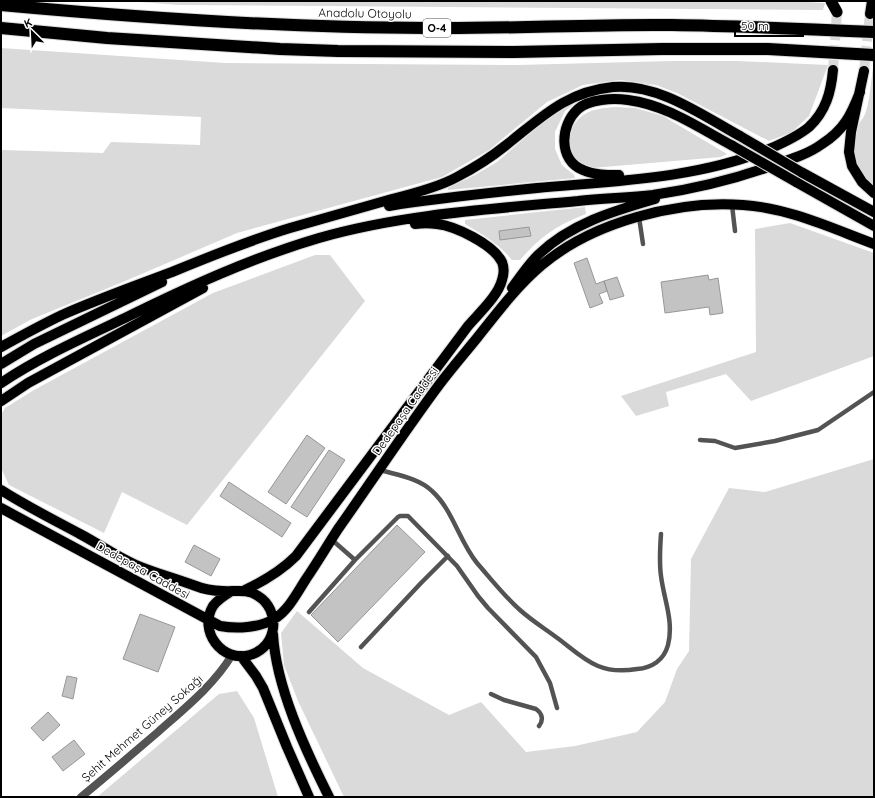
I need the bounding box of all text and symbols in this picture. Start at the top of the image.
street label: Anadolu Otoyolu [318,5,412,21]
north arrow [12,12,52,52]
scale bar [735,12,803,38]
text: K [22,15,34,31]
text: 50 m [741,18,769,33]
road number: O-4 [423,19,451,37]
street label: Dedepaşa Caddesi [369,364,441,458]
street label: Dedepaşa Caddesi [93,538,193,602]
street label: Şehit Mehmet Güney Sokağı [78,671,206,785]

